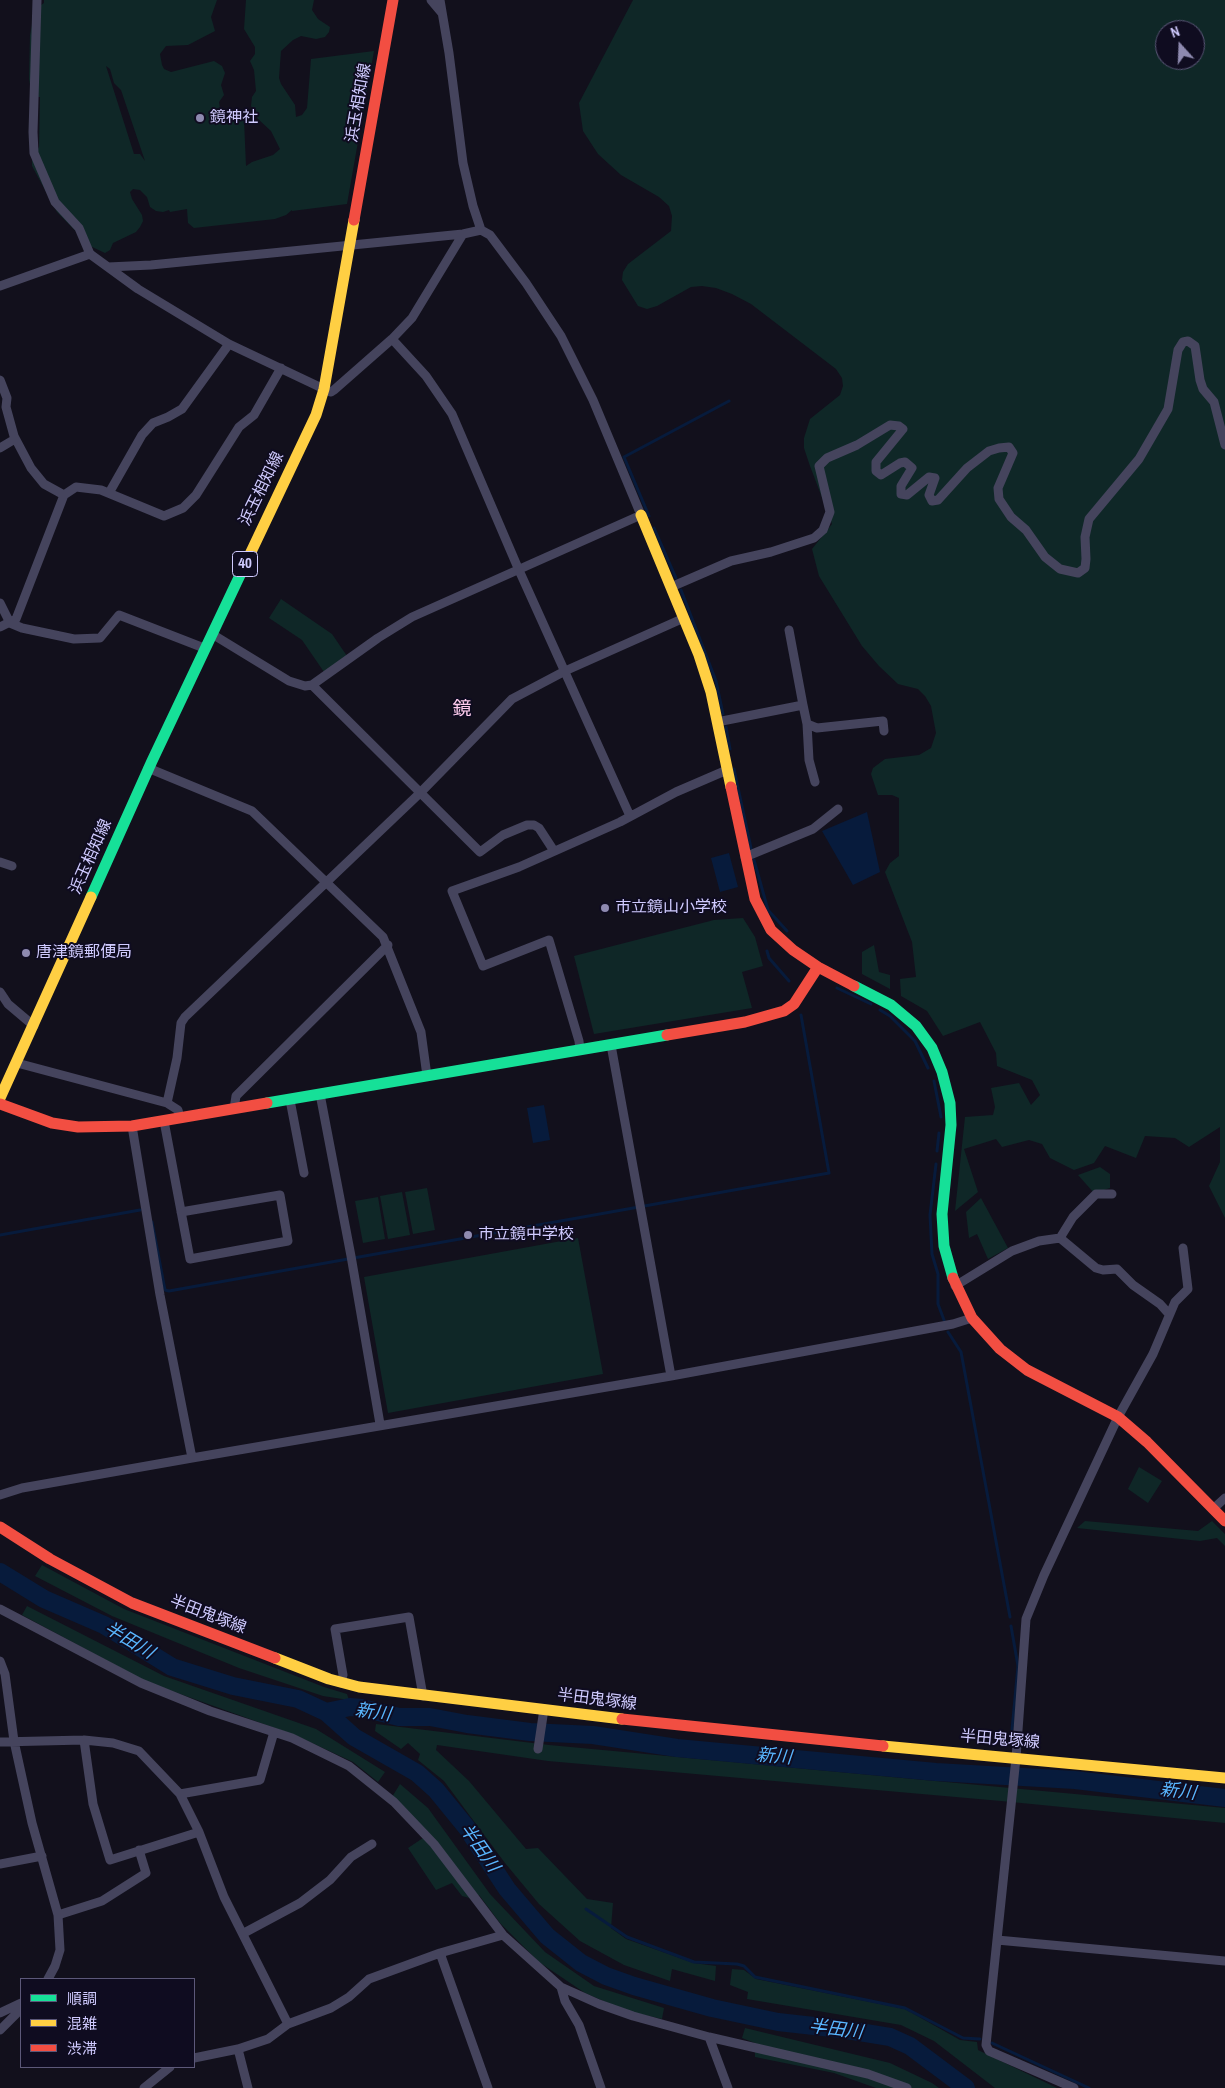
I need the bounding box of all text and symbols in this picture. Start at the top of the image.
north arrow [1155,20,1205,70]
text: N [1168,22,1182,42]
street label: 浜玉相知線 [343,62,375,144]
place label: 鏡神社 [210,108,258,128]
marker: 鏡神社 [194,112,206,124]
street label: 浜玉相知線 [236,449,288,529]
road number: 40 [232,552,258,576]
district label: 鏡 [453,699,471,721]
street label: 浜玉相知線 [66,817,116,897]
place label: 市立鏡山小学校 [615,898,727,918]
marker: 市立鏡山小学校 [599,902,611,914]
place label: 唐津鏡郵便局 [36,943,132,963]
marker: 唐津鏡郵便局 [20,947,32,959]
place label: 市立鏡中学校 [478,1225,574,1245]
marker: 市立鏡中学校 [462,1229,474,1241]
street label: 半田鬼塚線 [167,1592,249,1638]
water label: 半田川 [100,1618,158,1664]
street label: 半田鬼塚線 [556,1686,638,1714]
water label: 新川 [354,1700,392,1726]
street label: 半田鬼塚線 [959,1727,1041,1753]
water label: 新川 [755,1745,793,1769]
water label: 新川 [1159,1779,1197,1805]
water label: 半田川 [455,1820,503,1876]
legend [20,1978,195,2068]
text: 順調 [67,1988,97,2009]
text: 混雑 [67,2013,97,2034]
water label: 半田川 [808,2016,864,2044]
text: 渋滞 [67,2038,97,2059]

